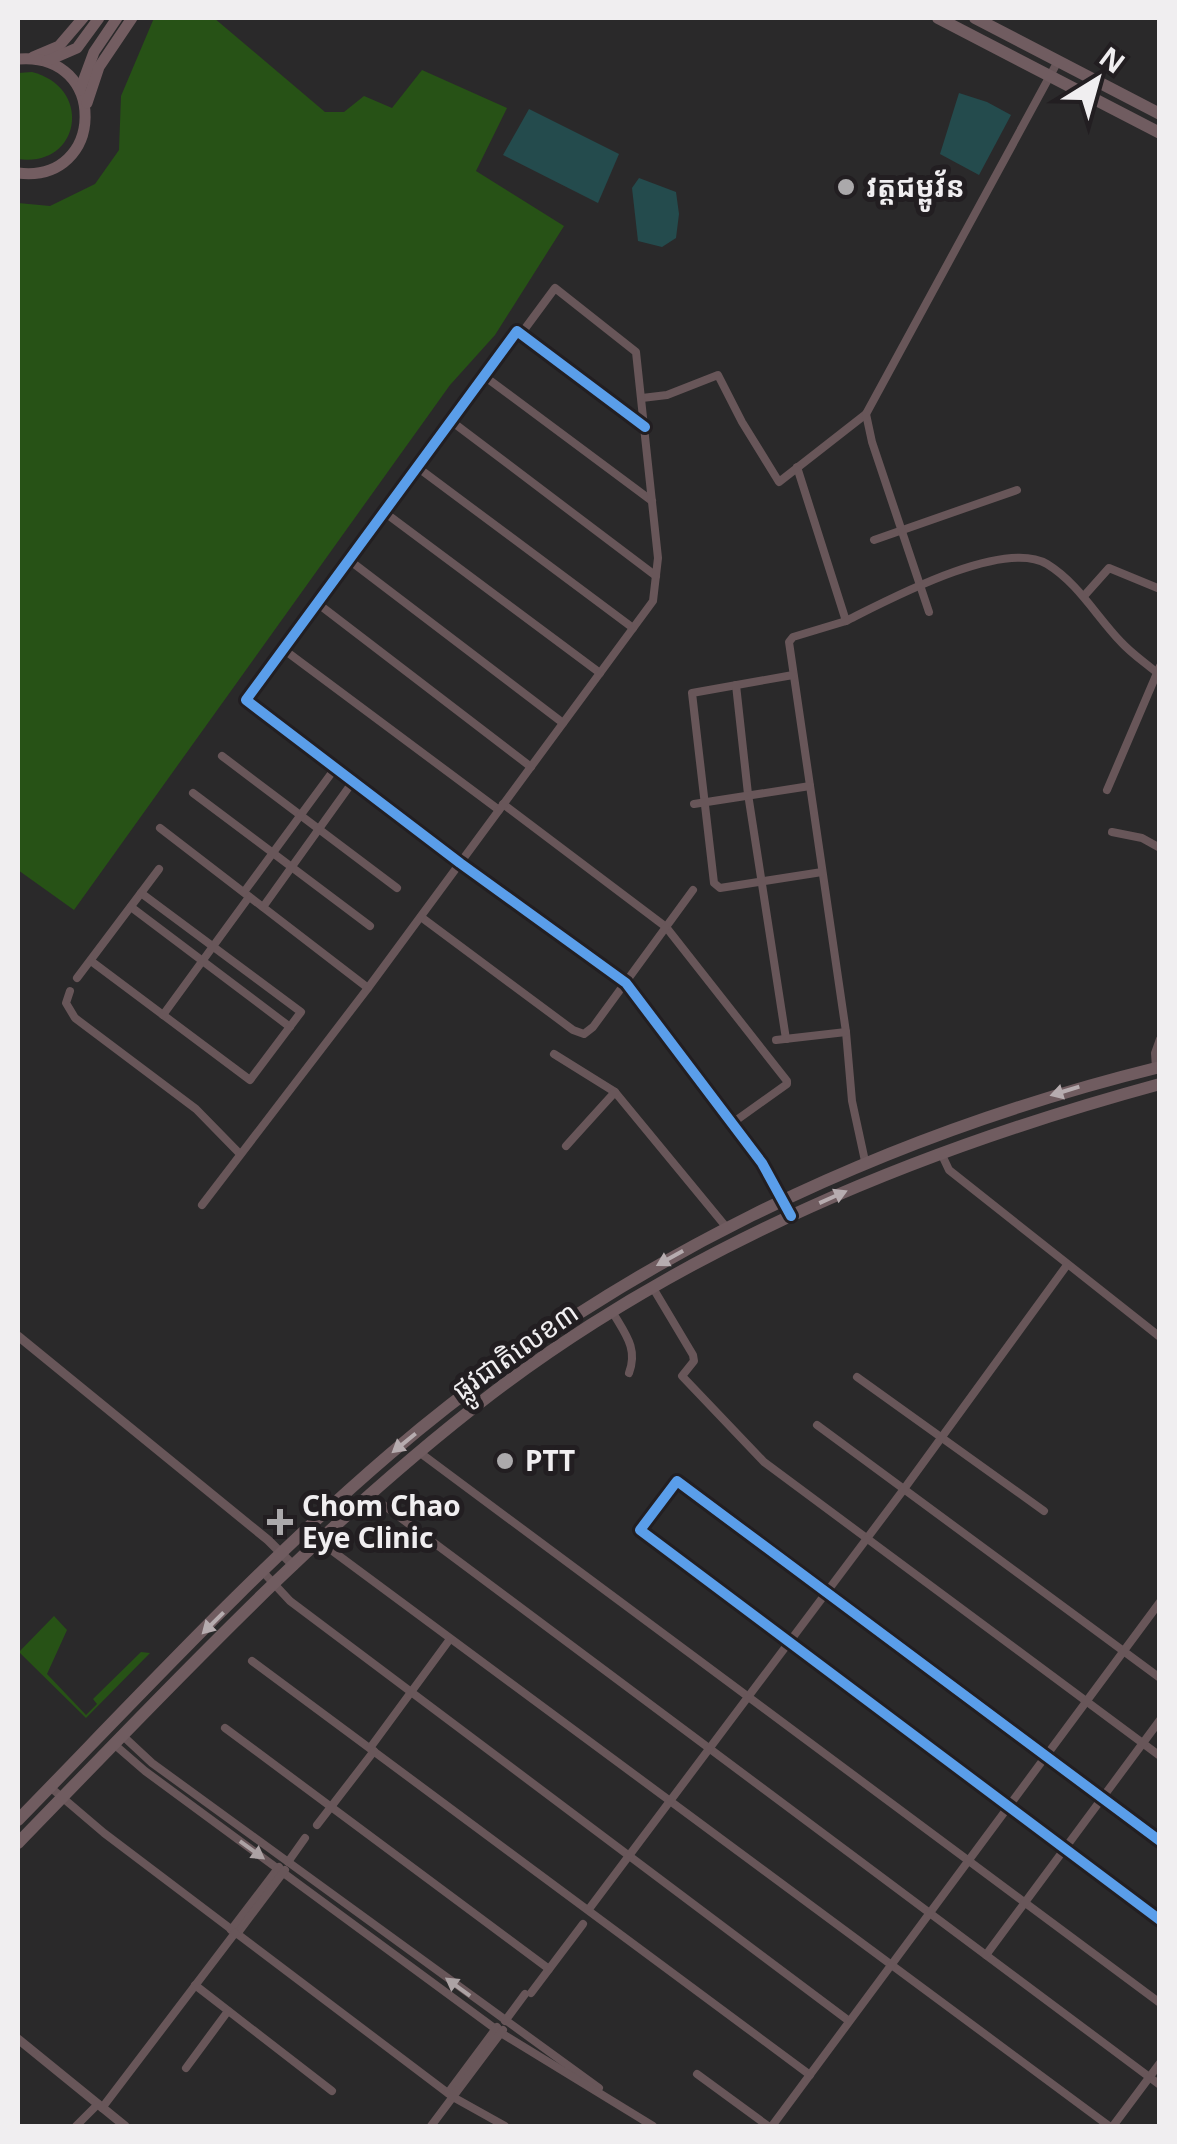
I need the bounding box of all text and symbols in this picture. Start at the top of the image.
north arrow [1047,30,1147,130]
text: N [1092,37,1133,81]
place label: វត្តជម្ពូវ័ន [866,167,965,212]
marker: វត្តជម្ពូវ័ន [835,176,857,198]
one-way arrow [1050,1085,1080,1100]
one-way arrow [819,1188,848,1205]
one-way arrow [656,1249,684,1267]
street label: ផ្លូវជាតិលេខ៣ [444,1293,589,1414]
one-way arrow [391,1432,416,1453]
place label: PTT [525,1441,575,1479]
marker: PTT [494,1450,516,1472]
place label: Chom Chao Eye Clinic [302,1486,461,1556]
marker: Chom Chao Eye Clinic [267,1509,293,1535]
one-way arrow [202,1610,226,1634]
one-way arrow [239,1839,265,1859]
one-way arrow [445,1977,471,1997]

